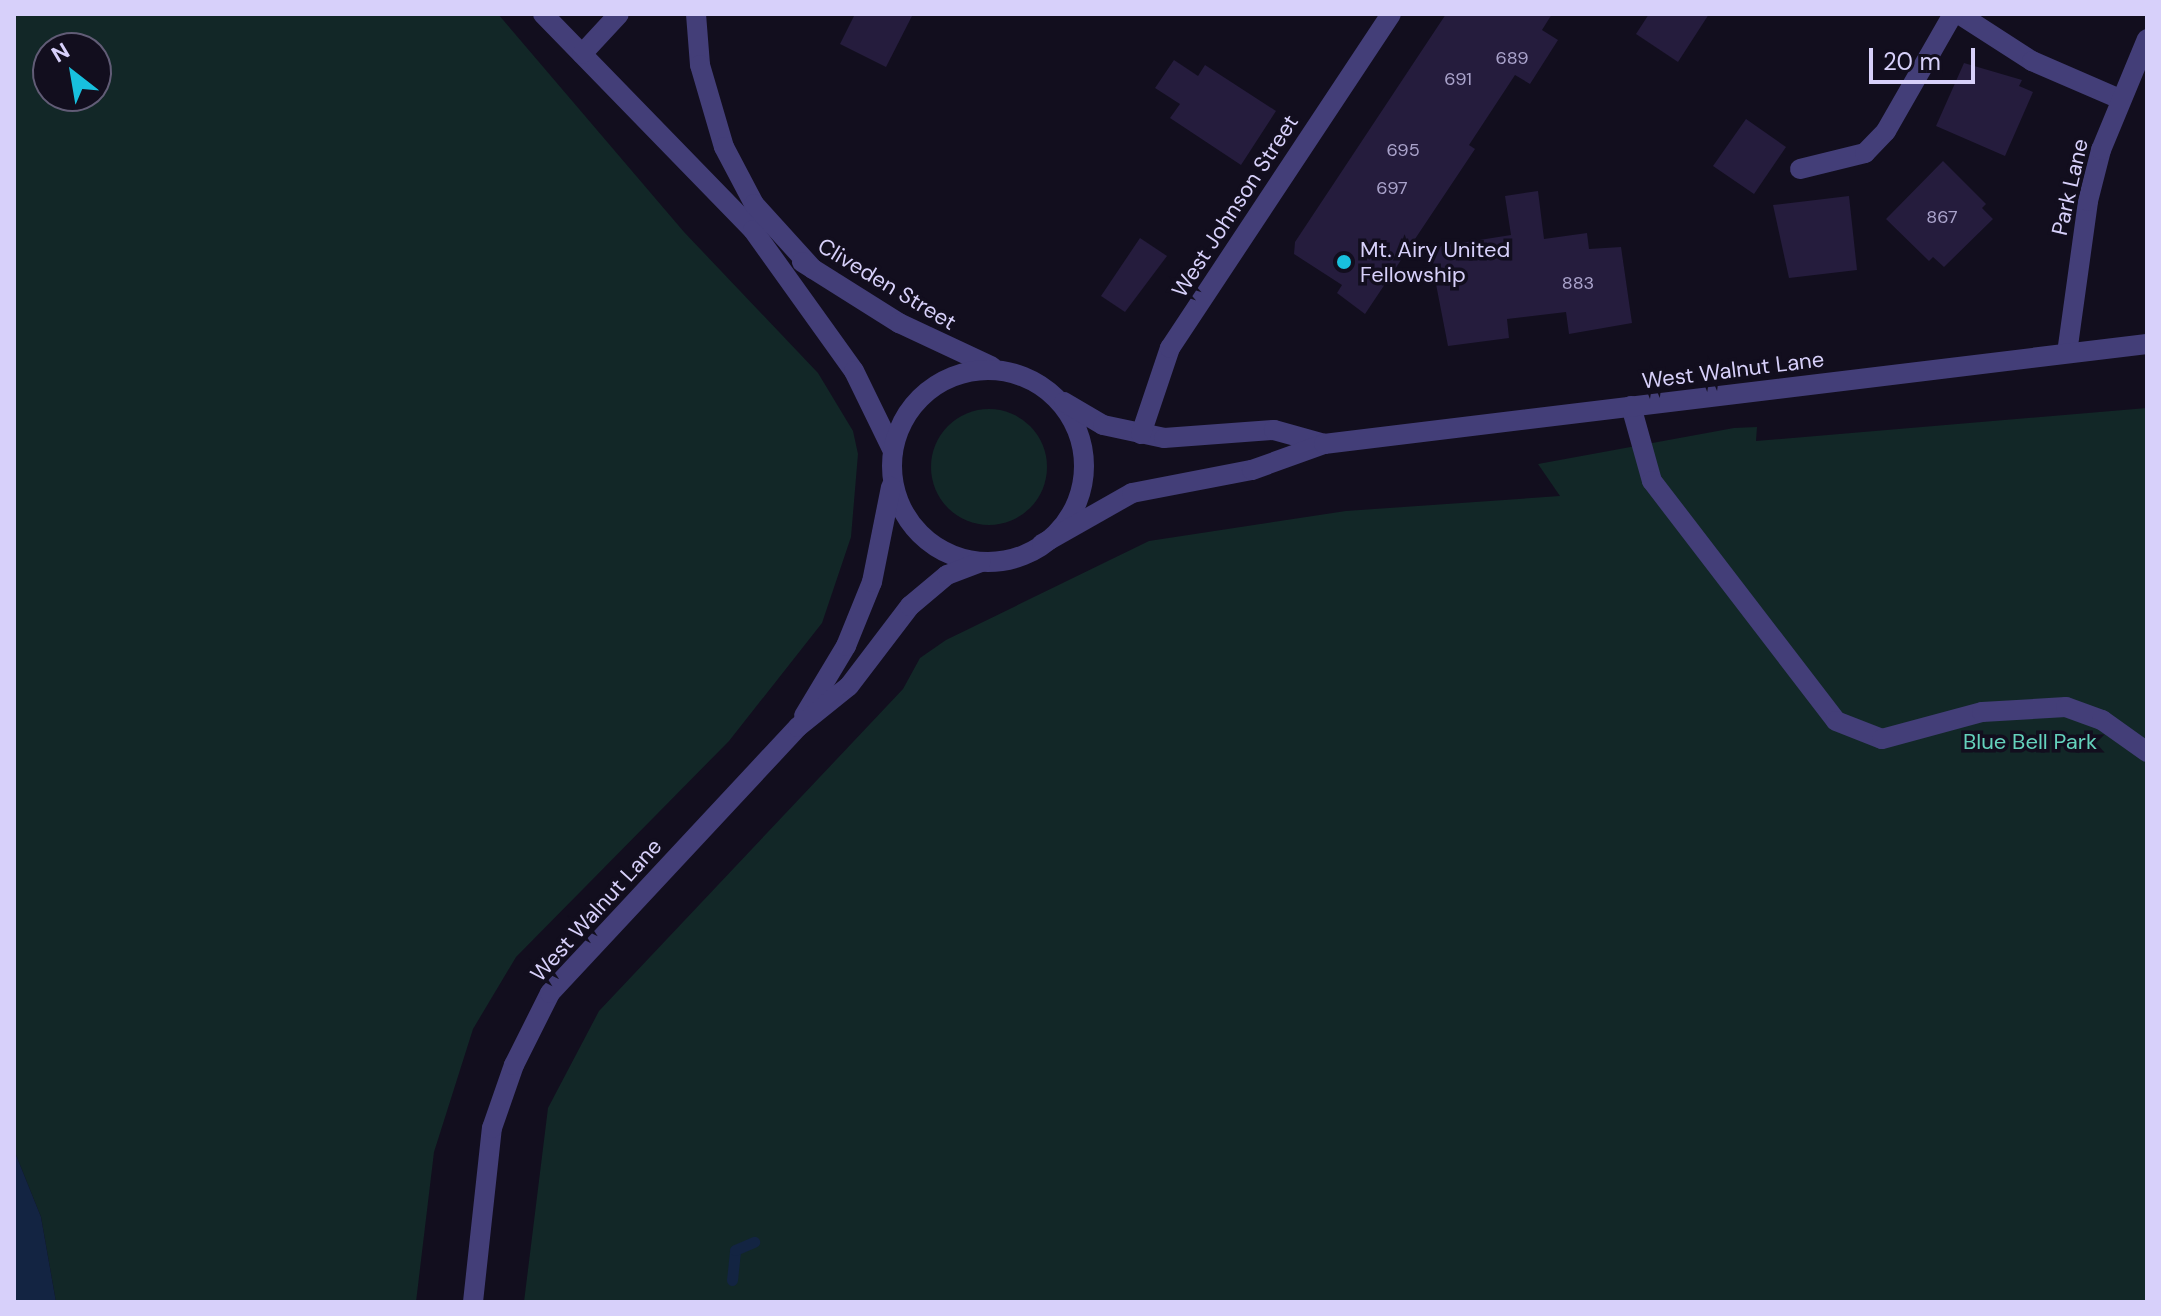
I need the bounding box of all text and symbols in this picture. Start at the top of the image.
north arrow [32,32,112,112]
scale bar [1873,32,1979,82]
text: N [46,36,75,69]
text: 20 m [1883,46,1941,77]
house number: 689 [1495,47,1529,69]
house number: 691 [1444,68,1472,90]
street label: West Johnson Street [1166,110,1304,302]
street label: Park Lane [2046,136,2094,238]
house number: 695 [1386,139,1420,161]
house number: 697 [1376,177,1408,199]
house number: 867 [1926,206,1958,228]
street label: Cliveden Street [813,232,961,336]
place label: Mt. Airy United Fellowship [1360,236,1510,288]
marker: Mt. Airy United Fellowship [1335,253,1353,271]
house number: 883 [1562,272,1594,294]
street label: West Walnut Lane [1640,346,1826,394]
park label: Blue Bell Park [1963,729,2097,755]
street label: West Walnut Lane [525,833,667,987]

